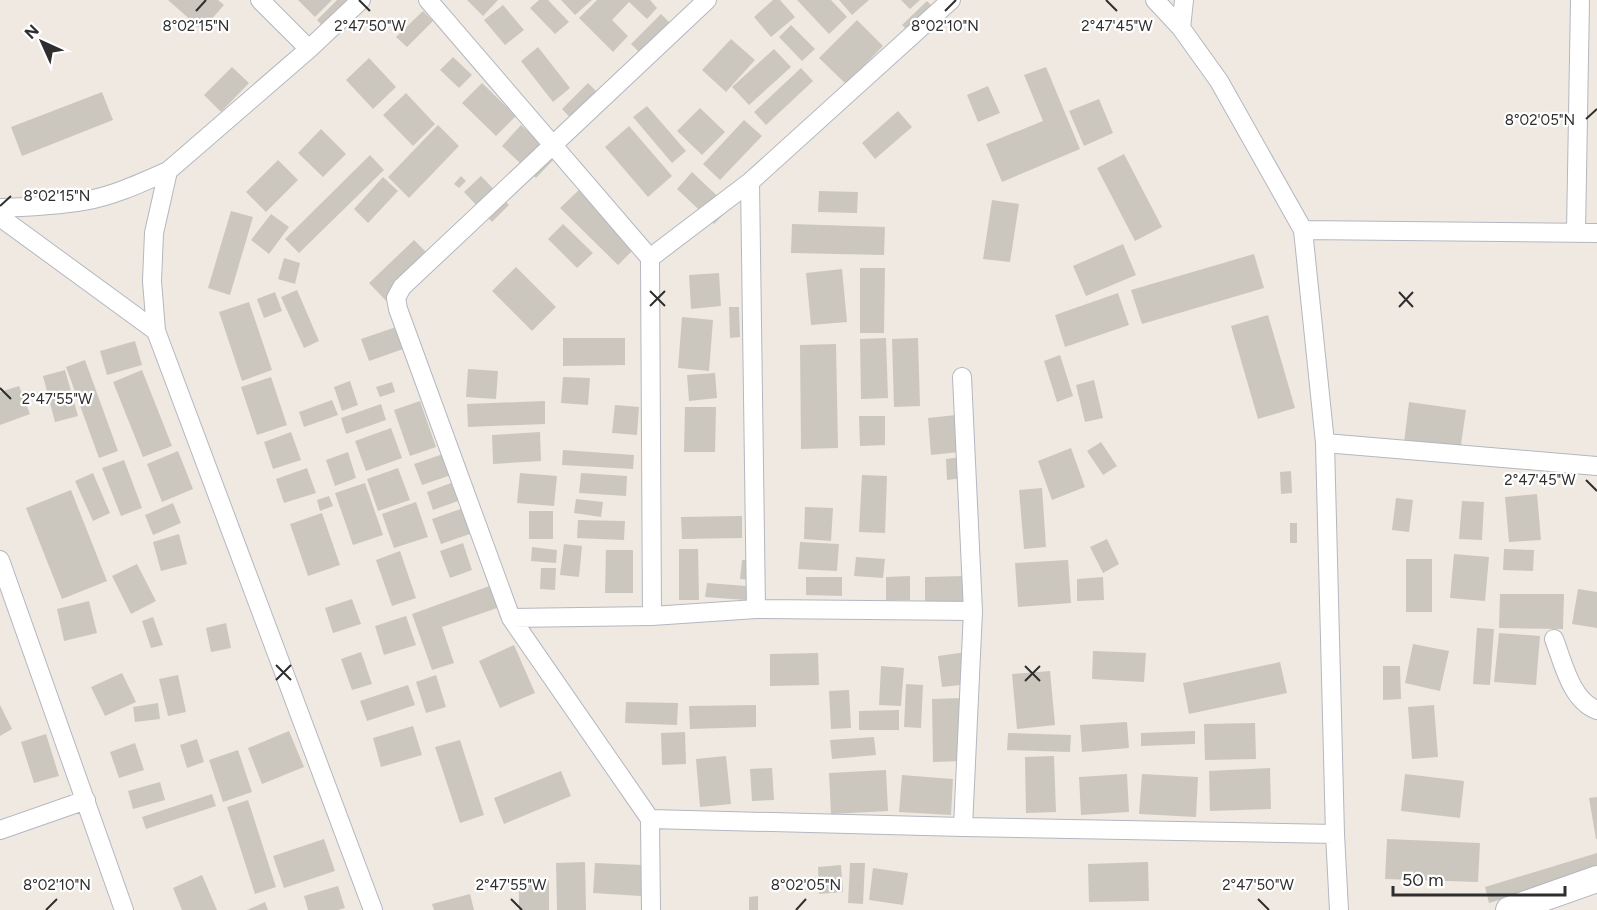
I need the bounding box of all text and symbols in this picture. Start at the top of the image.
north arrow [12,12,72,72]
text: 8°02'15"N [163,17,229,35]
text: 2°47'50"W [334,17,406,35]
text: 8°02'10"N [911,17,979,35]
text: 2°47'45"W [1081,17,1153,35]
text: N [21,21,43,43]
text: 8°02'05"N [1505,111,1575,129]
text: 8°02'15"N [24,187,90,205]
text: 2°47'55"W [22,390,93,408]
text: 2°47'45"W [1504,471,1576,489]
scale bar [1393,859,1566,897]
text: 50 m [1402,869,1444,891]
text: 8°02'10"N [23,876,91,894]
text: 2°47'55"W [476,876,547,894]
text: 8°02'05"N [771,876,841,894]
text: 2°47'50"W [1222,876,1294,894]

